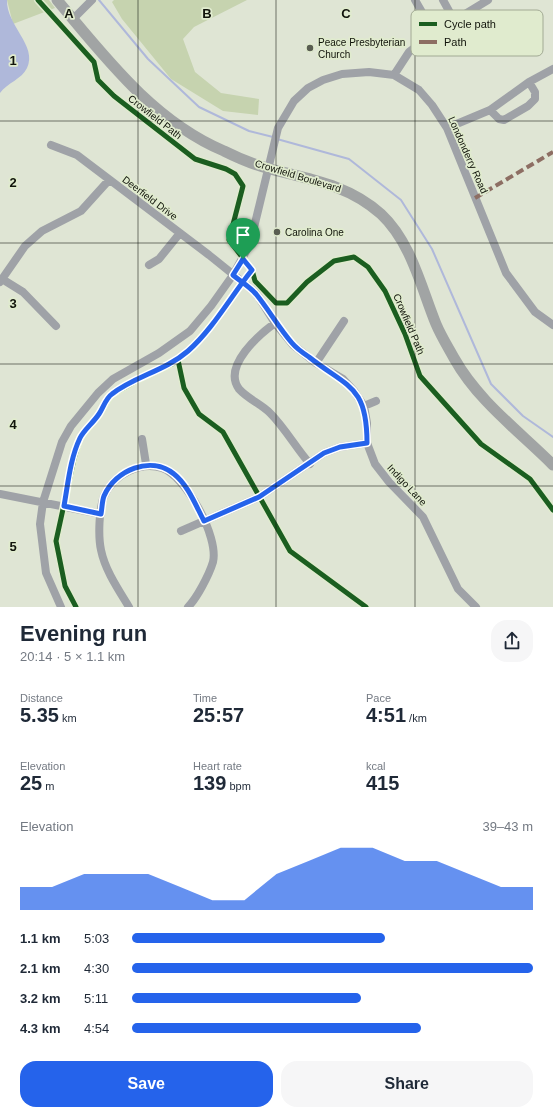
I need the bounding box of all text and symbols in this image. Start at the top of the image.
text: A [64,6,74,21]
text: B [202,6,212,21]
text: C [341,6,351,21]
legend [411,10,543,56]
text: Cycle path [444,18,496,30]
text: Path [444,36,467,48]
place label: Peace Presbyterian Church [318,37,405,60]
marker: Peace Presbyterian Church [305,43,315,53]
text: 1 [9,53,17,68]
street label: Crowfield Path [126,93,184,141]
street label: Londonderry Road [446,115,490,195]
street label: Crowfield Boulevard [254,158,342,194]
street label: Deerfield Drive [120,174,180,223]
text: 2 [9,175,17,190]
pin [226,218,260,259]
icon: arrive [232,224,254,246]
marker: Carolina One [272,227,282,237]
place label: Carolina One [285,227,344,238]
street label: Crowfield Path [391,292,427,356]
text: 3 [9,296,17,311]
text: 4 [9,417,17,432]
street label: Indigo Lane [385,462,429,508]
text: 5 [9,539,17,554]
button: share [491,620,533,662]
text: Evening run [20,621,147,646]
text: 20:14 · 5 × 1.1 km [20,649,125,664]
text: Distance [20,692,63,704]
text: Time [193,692,217,704]
text: Pace [366,692,391,704]
text: 5.35 [20,704,59,726]
text: 25:57 [193,704,244,726]
text: 4:51 [366,704,406,726]
text: km [59,712,77,724]
text: /km [406,712,427,724]
text: Elevation [20,760,65,772]
text: Heart rate [193,760,242,772]
text: kcal [366,760,386,772]
text: 25 [20,772,42,794]
text: 139 [193,772,226,794]
text: 415 [366,772,399,794]
text: m [42,780,54,792]
text: bpm [226,780,251,792]
text: Elevation [20,819,73,834]
text: 39–43 m [482,819,533,834]
text: 1.1 km [20,931,60,946]
text: 5:03 [84,931,109,946]
text: 2.1 km [20,961,60,976]
text: 4:30 [84,961,109,976]
text: 3.2 km [20,991,60,1006]
text: 5:11 [84,991,108,1006]
text: 4.3 km [20,1021,60,1036]
text: 4:54 [84,1021,109,1036]
button: Save [20,1061,273,1107]
button: Share [281,1061,533,1107]

